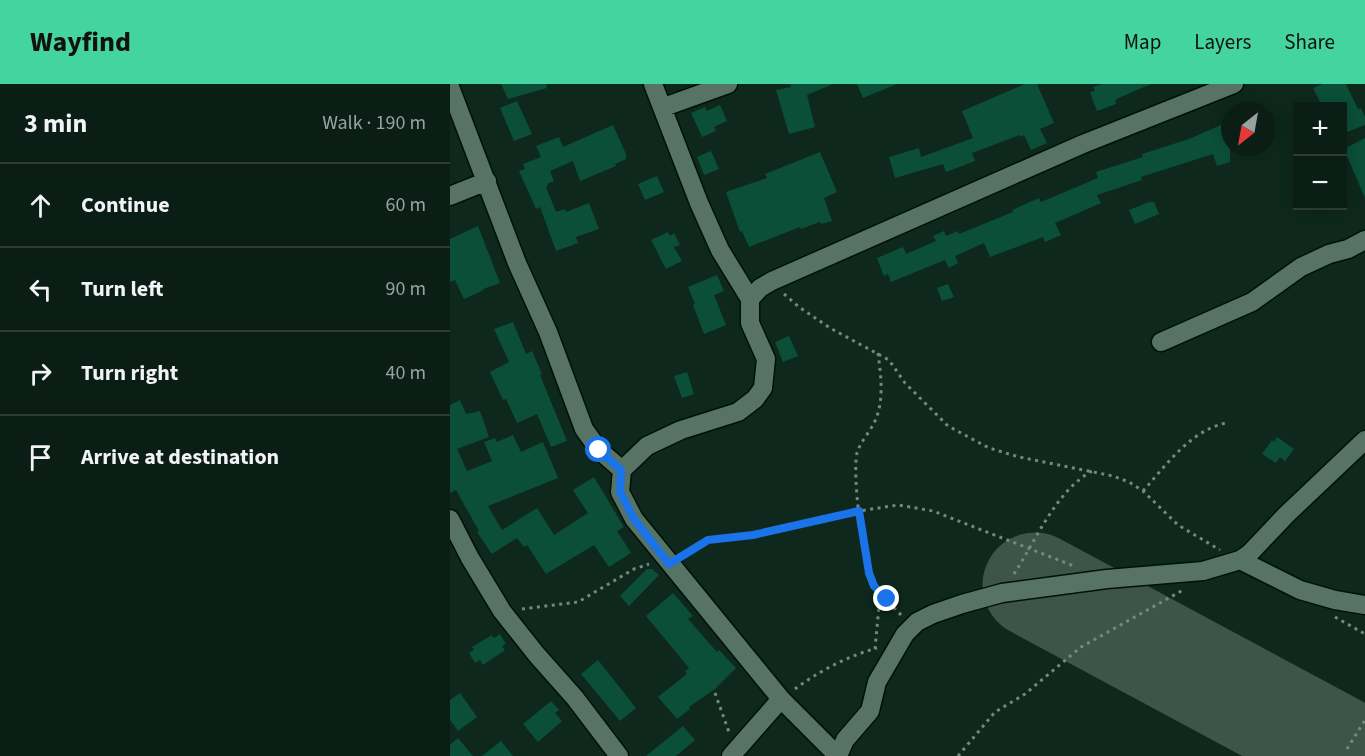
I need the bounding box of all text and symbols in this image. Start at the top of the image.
text: Wayfind [30,22,131,62]
text: Map [1124,27,1161,57]
text: Layers [1194,27,1251,57]
text: Share [1284,27,1335,57]
north arrow [1221,102,1275,156]
map controls [1293,102,1347,210]
button: + [1293,102,1347,156]
text: 3 min [24,105,87,142]
text: Walk · 190 m [322,109,426,137]
button: − [1293,156,1347,210]
icon: ahead [24,189,57,222]
text: Continue [81,189,170,221]
text: 60 m [386,191,426,219]
icon: left [24,273,57,306]
text: Turn left [81,273,163,305]
text: 90 m [386,275,426,303]
icon: right [24,357,57,390]
text: Turn right [81,357,178,389]
text: 40 m [386,359,426,387]
route start [585,436,611,462]
icon: arrive [24,441,57,474]
text: Arrive at destination [81,441,279,473]
route end [873,585,899,611]

